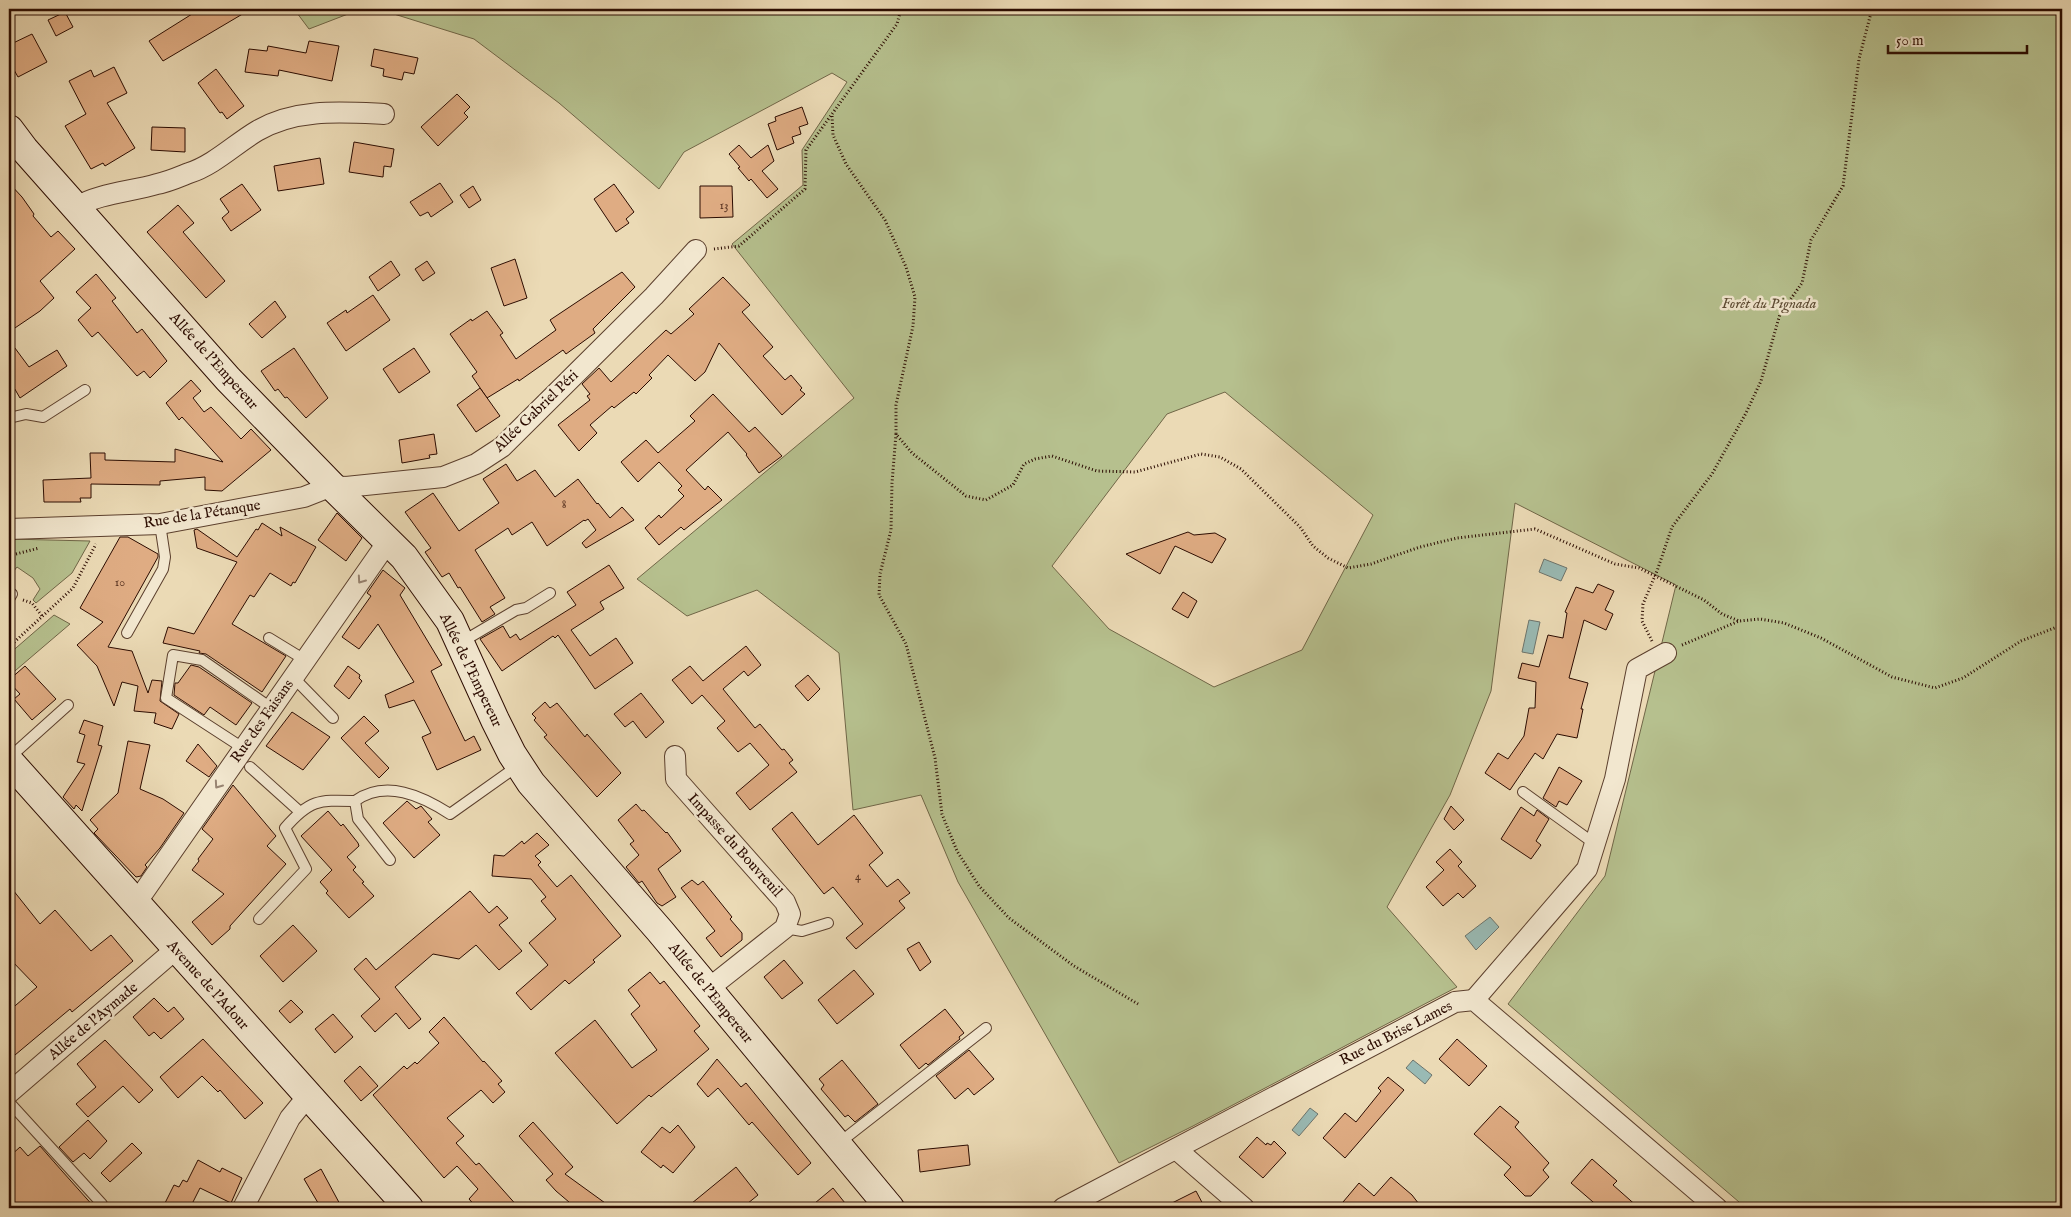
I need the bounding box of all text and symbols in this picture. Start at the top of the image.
scale bar [1888,22,2027,54]
text: 50 m [1896,31,1924,50]
house number: 13 [720,198,728,213]
park label: Forêt du Pignada [1722,294,1817,314]
street label: Allée de l'Empereur [165,308,263,414]
street label: Allée Gabriel Péri [489,366,582,457]
street label: Rue de la Pétanque [142,495,262,533]
house number: 8 [562,497,567,512]
one-way arrow [358,574,367,584]
house number: 10 [115,575,125,590]
street label: Allée de l'Empereur [435,609,507,730]
street label: Rue des Faisans [226,676,298,766]
one-way arrow [215,779,224,789]
street label: Impasse du Bouvreuil [683,789,787,901]
house number: 4 [855,869,861,884]
street label: Avenue de l'Adour [162,935,254,1034]
street label: Allée de l'Empereur [664,938,758,1048]
street label: Allée de l'Aymade [44,978,142,1065]
street label: Rue du Brise Lames [1336,996,1456,1070]

